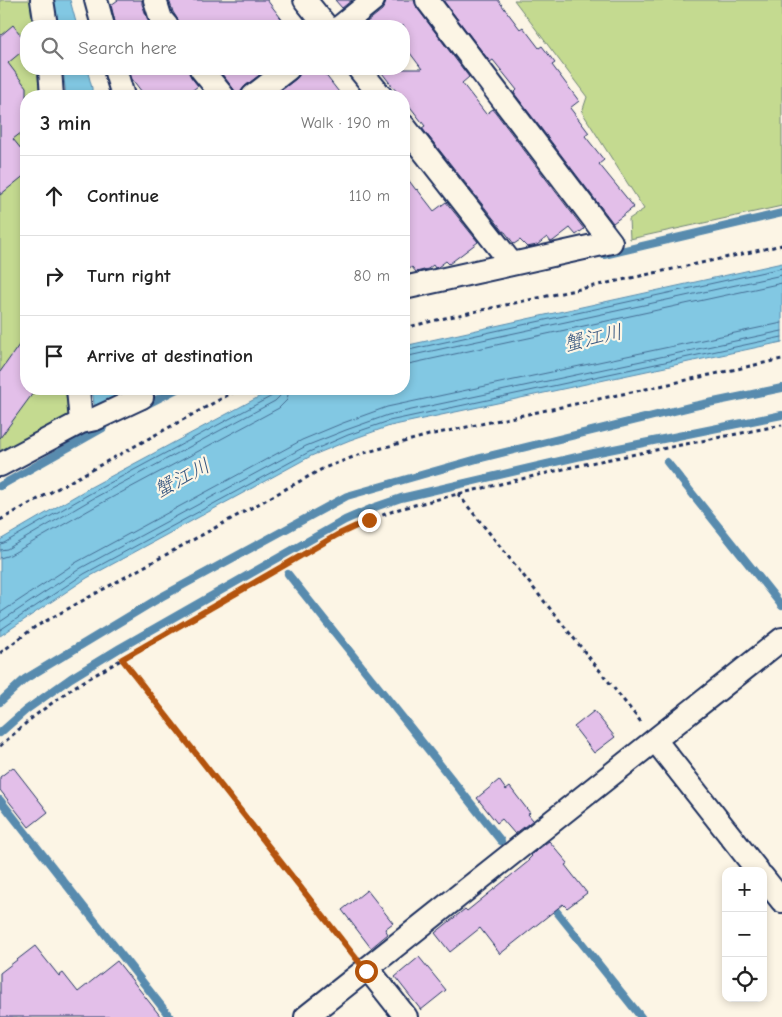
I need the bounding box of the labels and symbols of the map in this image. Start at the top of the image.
water label: 蟹江川 [561,320,625,356]
water label: 蟹江川 [150,454,214,502]
route end [358,509,381,532]
route start [355,960,378,983]

